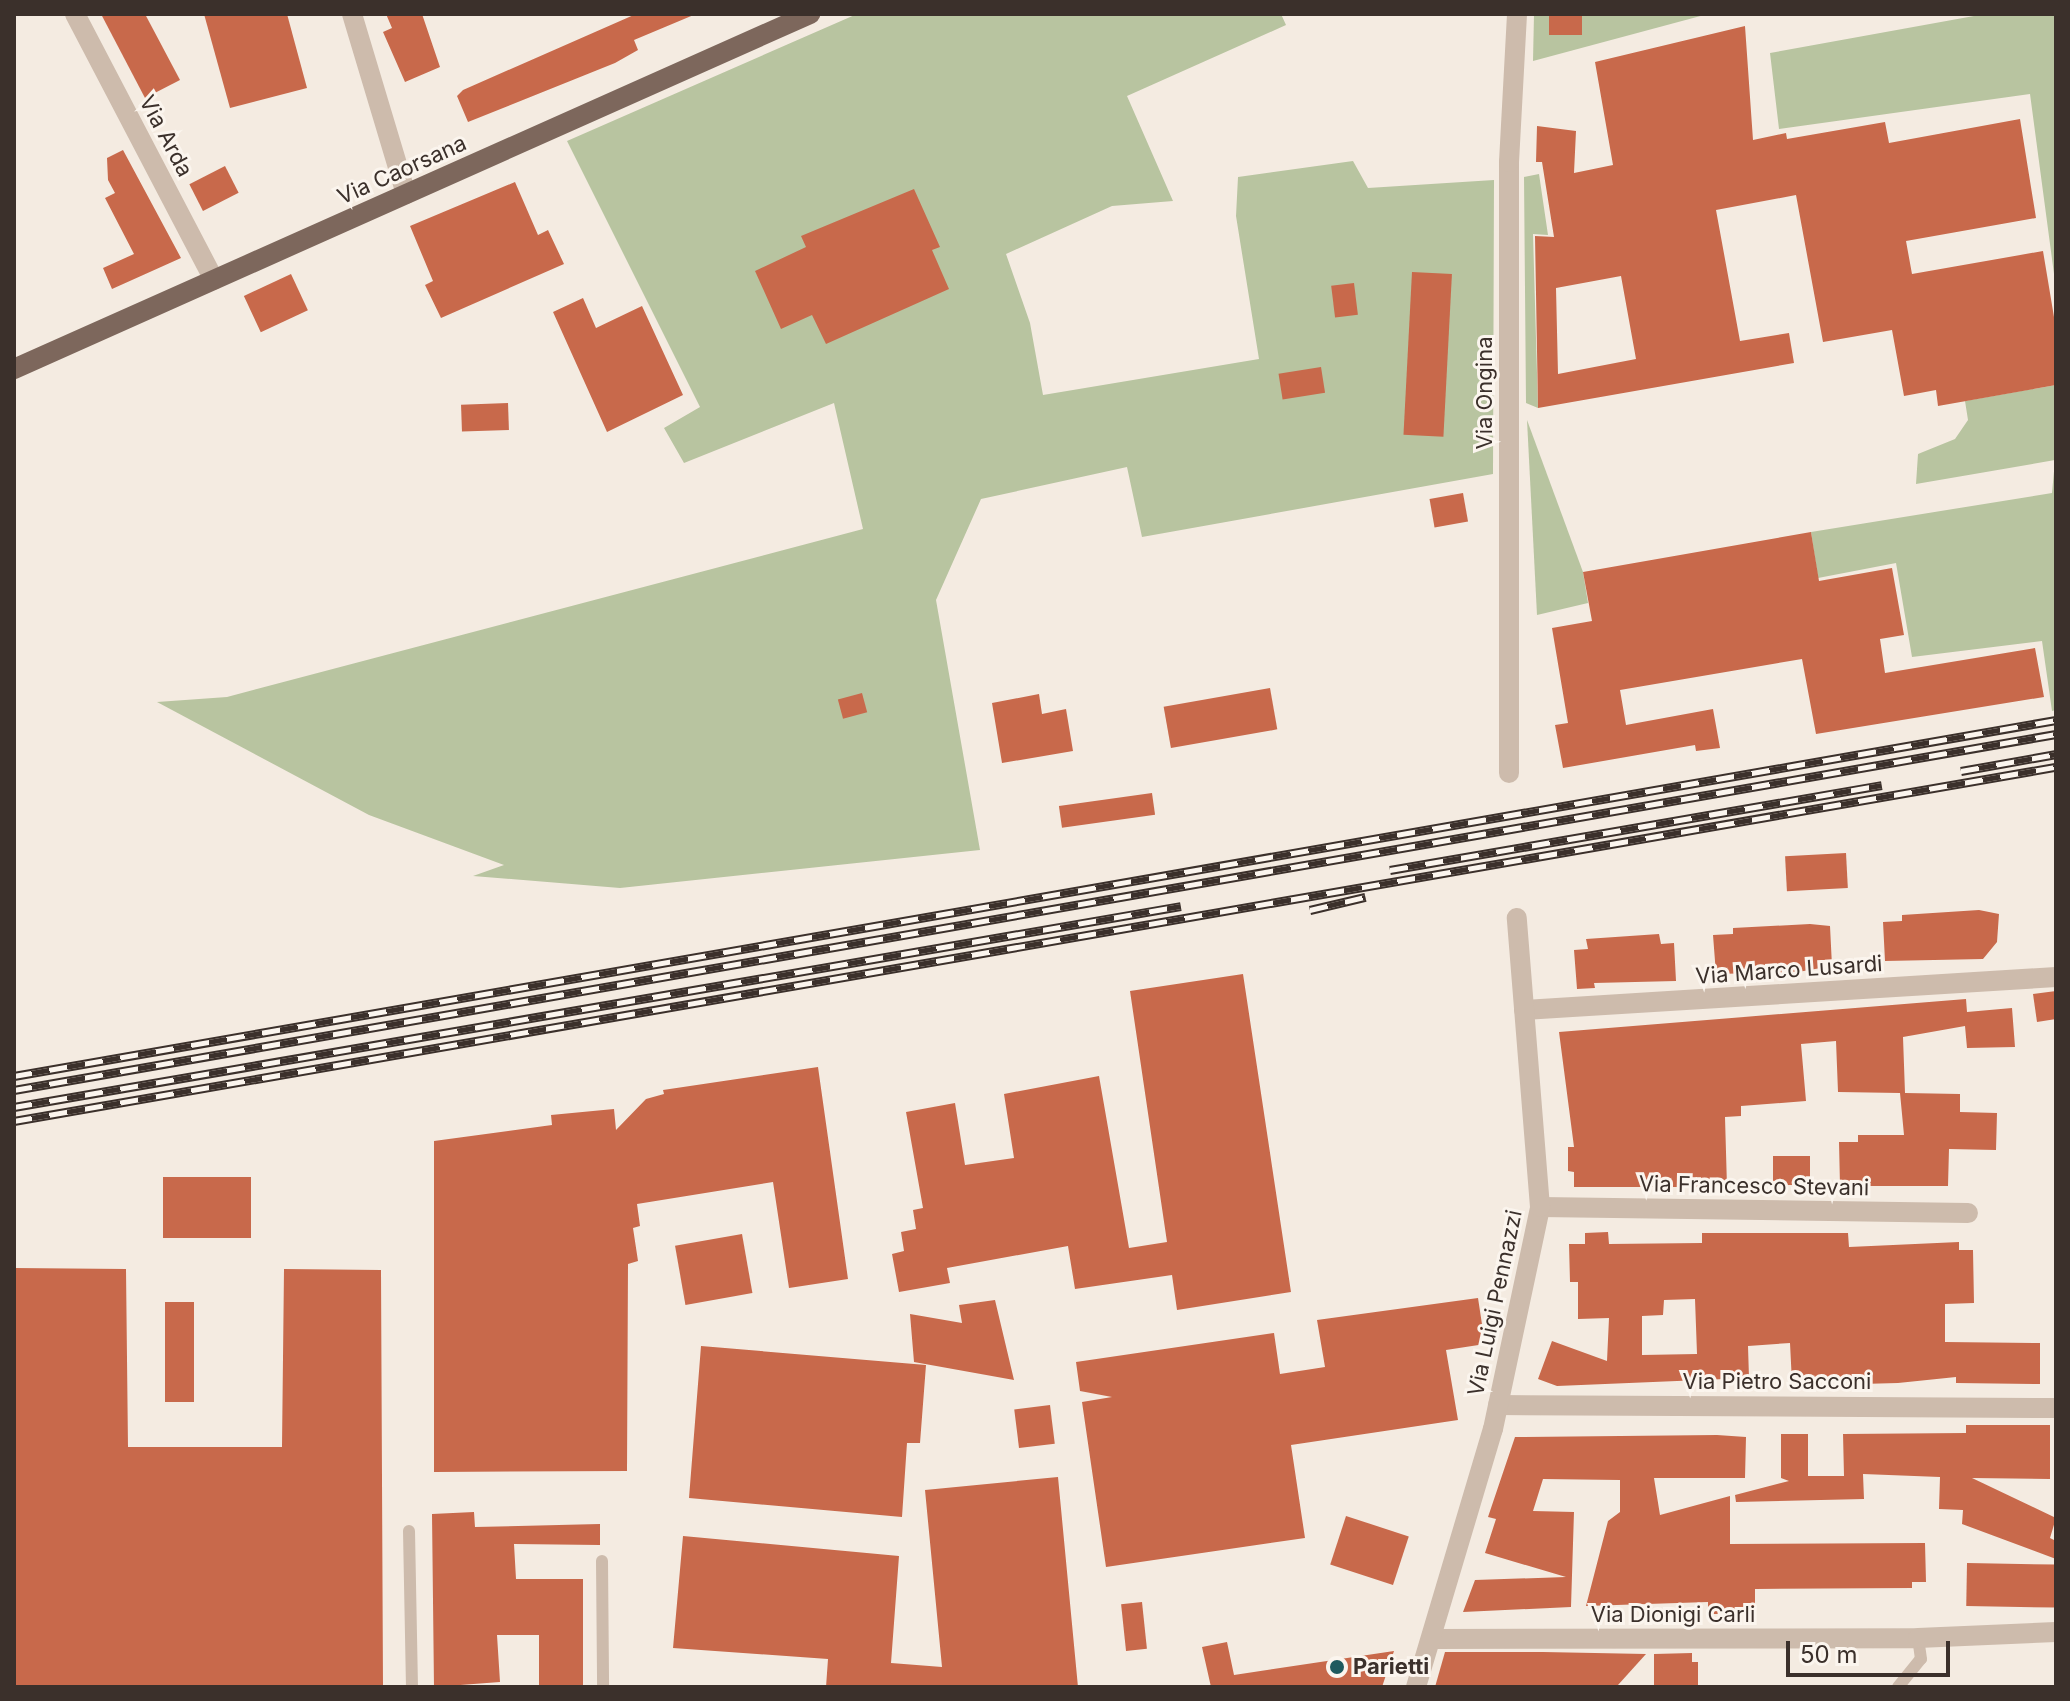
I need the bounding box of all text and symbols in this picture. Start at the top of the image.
street label: Via Arda [134,91,198,181]
street label: Via Caorsana [333,130,471,210]
street label: Via Ongina [1472,336,1498,450]
street label: Via Marco Lusardi [1695,950,1883,990]
street label: Via Francesco Stevani [1639,1171,1869,1201]
street label: Via Luigi Pennazzi [1462,1208,1528,1398]
street label: Via Pietro Sacconi [1683,1369,1871,1395]
street label: Via Dionigi Carli [1591,1602,1755,1628]
scale bar [1790,1625,1954,1675]
text: 50 m [1800,1640,1858,1669]
place label: Parietti [1353,1654,1429,1680]
marker: Parietti [1328,1658,1346,1676]

